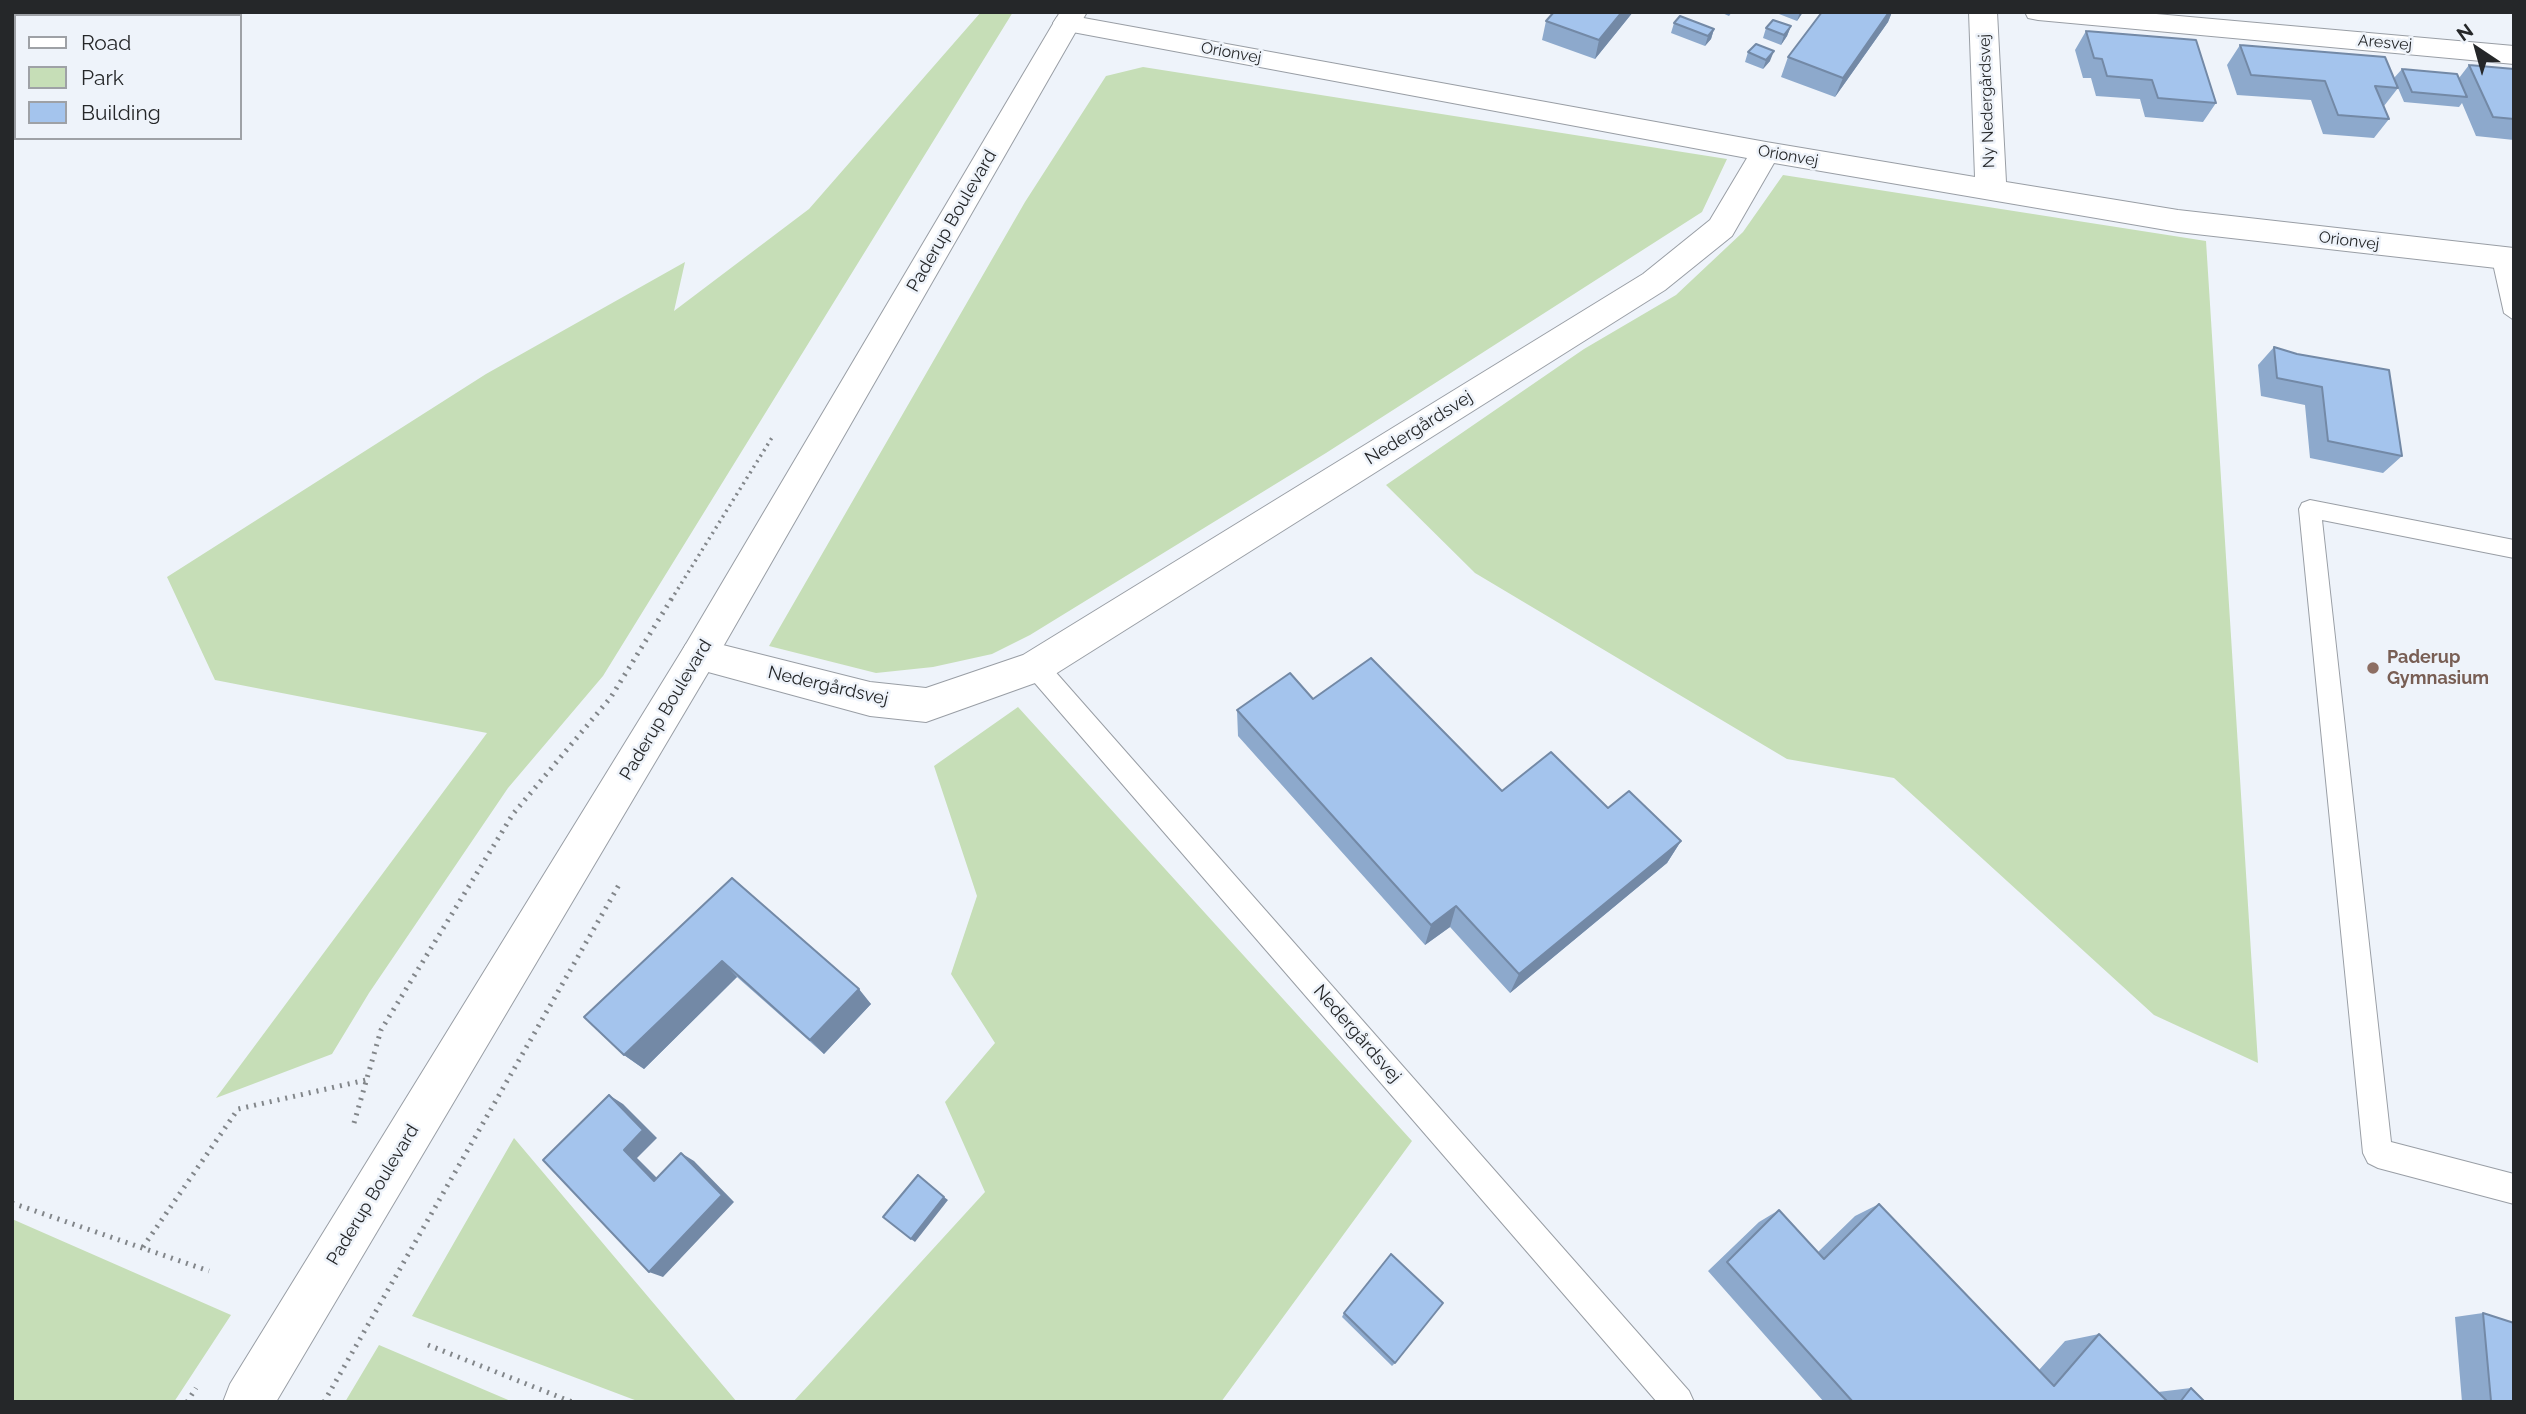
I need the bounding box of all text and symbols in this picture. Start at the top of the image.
legend [14,14,242,140]
north arrow [2442,14,2512,84]
text: N [2452,19,2477,45]
text: Road [81,30,131,55]
street label: Aresvej [2357,31,2413,55]
street label: Ny Nedergårdsvej [1975,34,1999,168]
street label: Orionvej [1199,38,1263,68]
text: Park [81,65,124,90]
text: Building [81,100,161,125]
street label: Orionvej [1756,141,1820,171]
street label: Paderup Boulevard [903,146,1001,296]
street label: Orionvej [2318,228,2380,254]
street label: Nedergårdsvej [1361,386,1477,470]
street label: Paderup Boulevard [615,636,717,784]
place label: Paderup Gymnasium [2387,647,2489,690]
marker: Paderup Gymnasium [2365,660,2381,676]
street label: Nedergårdsvej [766,662,890,710]
street label: Nedergårdsvej [1309,981,1405,1087]
street label: Paderup Boulevard [322,1121,424,1269]

